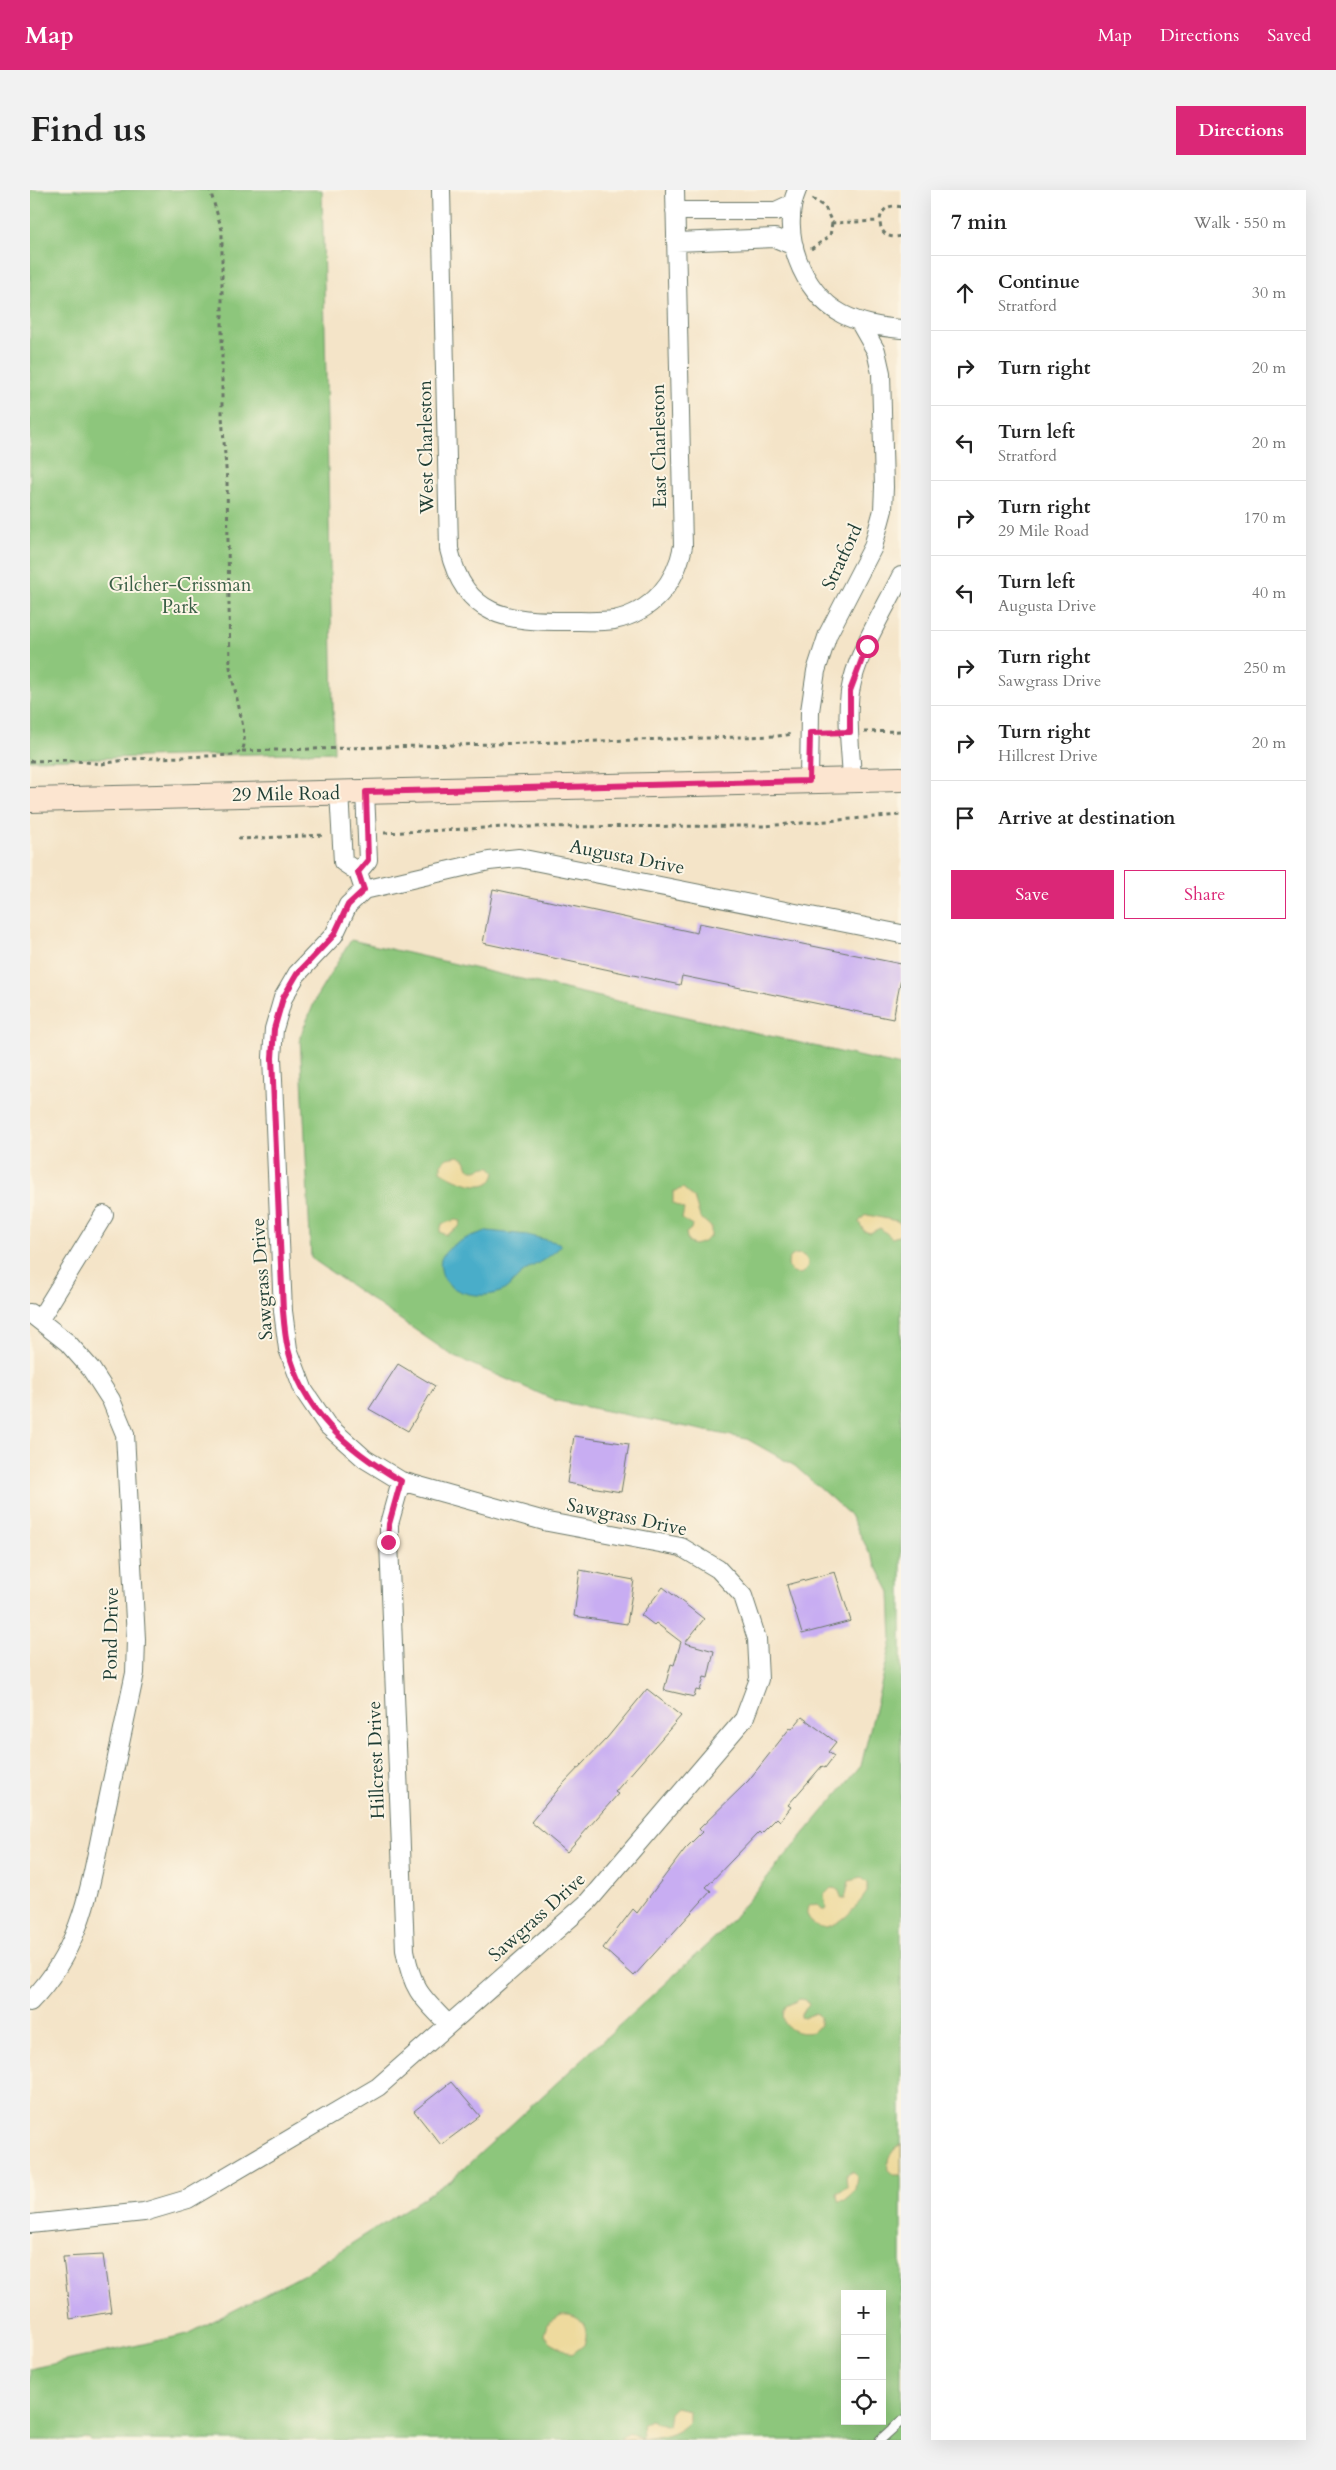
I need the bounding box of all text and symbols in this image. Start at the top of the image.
text: Map [25,19,74,52]
text: Map [1098,23,1132,48]
text: Directions [1160,23,1239,48]
text: Saved [1267,23,1311,48]
text: Find us [30,106,146,154]
button: Directions [1176,106,1306,155]
text: 7 min [951,208,1007,237]
text: Walk · 550 m [1194,212,1286,234]
text: Continue [998,269,1080,295]
icon: ahead [951,279,979,307]
text: 30 m [1252,282,1286,304]
text: Stratford [998,295,1057,317]
icon: right [951,354,979,382]
text: Turn right [998,355,1090,381]
text: 20 m [1252,357,1286,379]
street label: West Charleston [412,380,440,515]
street label: East Charleston [645,383,673,508]
text: Turn left [998,419,1075,445]
icon: left [951,429,979,457]
text: 20 m [1252,432,1286,454]
text: Stratford [998,445,1057,467]
text: Turn right [998,494,1090,520]
icon: right [951,504,979,532]
text: 170 m [1244,507,1286,529]
street label: Stratford [815,520,869,594]
text: 29 Mile Road [998,520,1089,542]
text: Turn left [998,569,1075,595]
park label: Gilcher-Crissman Park [109,572,252,620]
icon: left [951,579,979,607]
text: 40 m [1252,582,1286,604]
text: Augusta Drive [998,595,1096,617]
route start [856,635,879,658]
text: Turn right [998,644,1090,670]
icon: right [951,654,979,682]
text: 250 m [1244,657,1286,679]
text: Sawgrass Drive [998,670,1101,692]
text: Turn right [998,719,1090,745]
icon: right [951,729,979,757]
text: 20 m [1252,732,1286,754]
text: Hillcrest Drive [998,745,1098,767]
street label: 29 Mile Road [232,780,340,808]
icon: arrive [951,804,979,832]
text: Arrive at destination [998,805,1175,831]
street label: Augusta Drive [567,833,687,881]
button: Save [951,870,1114,919]
button: Share [1124,870,1286,919]
street label: Sawgrass Drive [245,1217,279,1341]
street label: Sawgrass Drive [564,1492,690,1542]
route end [377,1531,400,1554]
street label: Pond Drive [97,1587,125,1681]
street label: Hillcrest Drive [361,1700,391,1820]
street label: Sawgrass Drive [483,1866,591,1968]
map controls [841,2290,886,2425]
button: + [841,2290,886,2335]
button: − [841,2335,886,2380]
button: locate [841,2380,886,2425]

